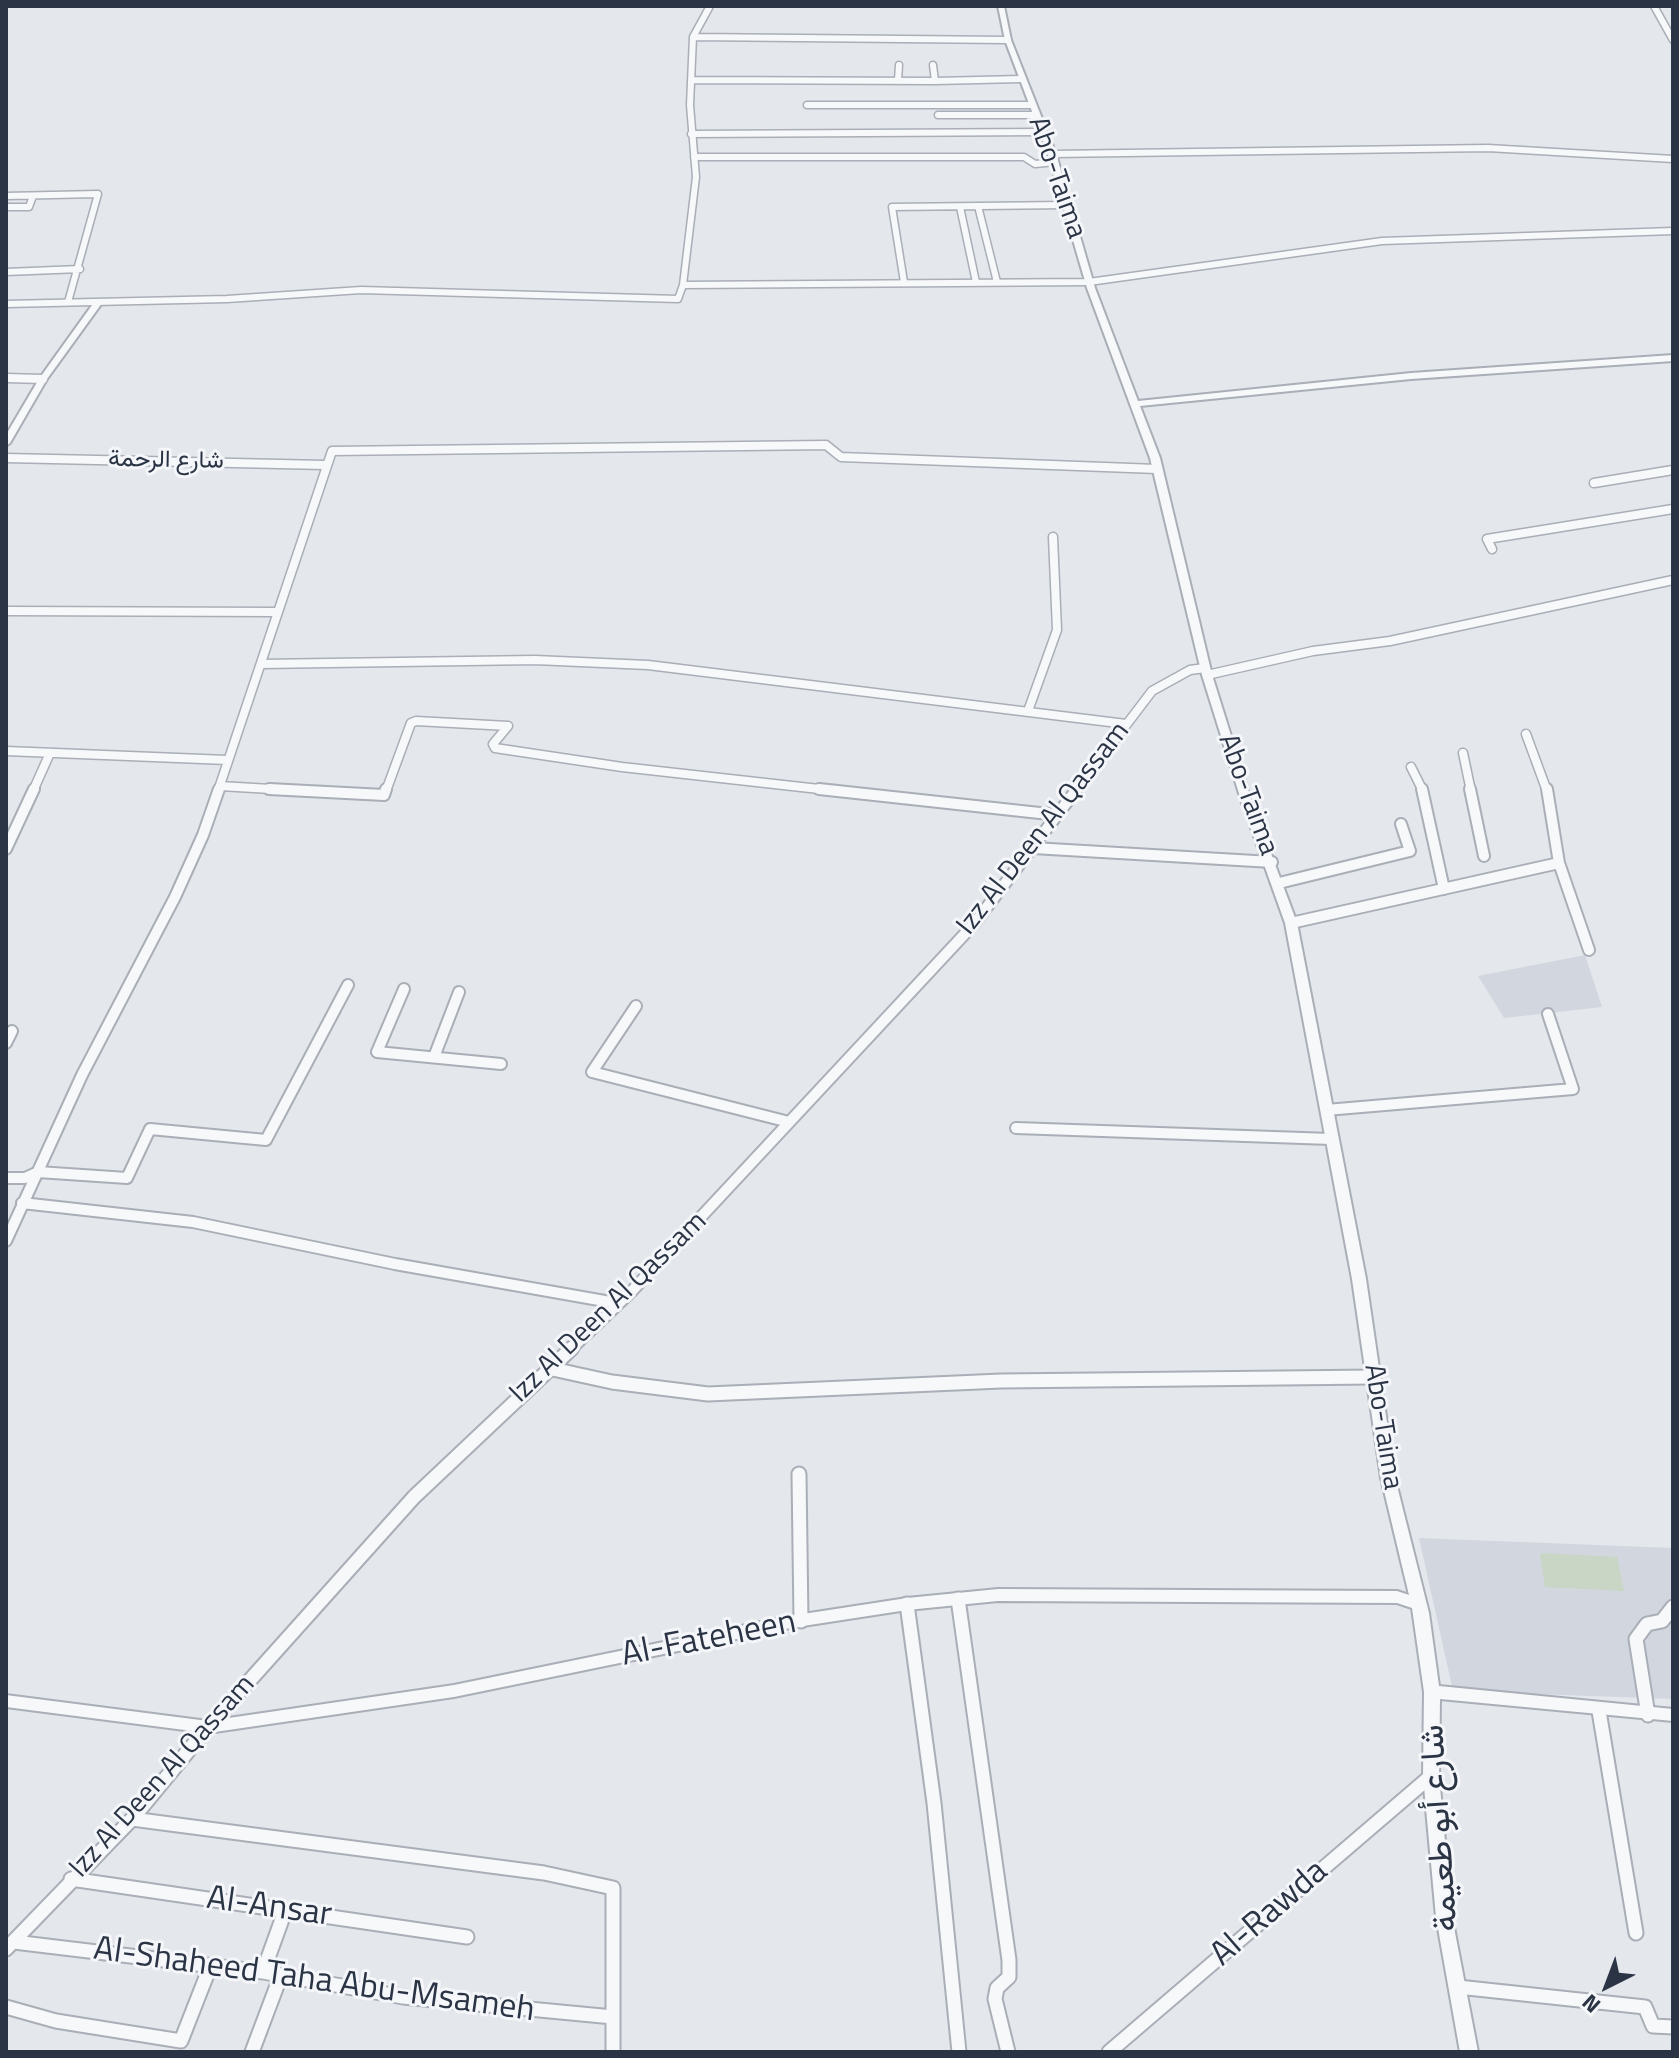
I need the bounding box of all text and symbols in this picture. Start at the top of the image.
street label: Abo-Taima [1020,113,1092,243]
street label: شارع الرحمة [108,446,224,476]
street label: Izz Al Deen Al Qassam [951,716,1137,942]
street label: Abo-Taima [1210,730,1284,860]
street label: Izz Al Deen Al Qassam [504,1205,714,1411]
street label: Abo-Taima [1356,1362,1408,1492]
street label: Al-Fateheen [618,1603,800,1677]
street label: Izz Al Deen Al Qassam [63,1669,263,1885]
street label: شارع أبو طعيمة [1413,1723,1469,1933]
street label: Al-Rawda [1203,1852,1337,1976]
street label: Al-Ansar [204,1879,334,1937]
street label: Al-Shaheed Taha Abu-Msameh [91,1930,537,2032]
north arrow [1567,1946,1647,2026]
text: N [1574,1986,1608,2022]

